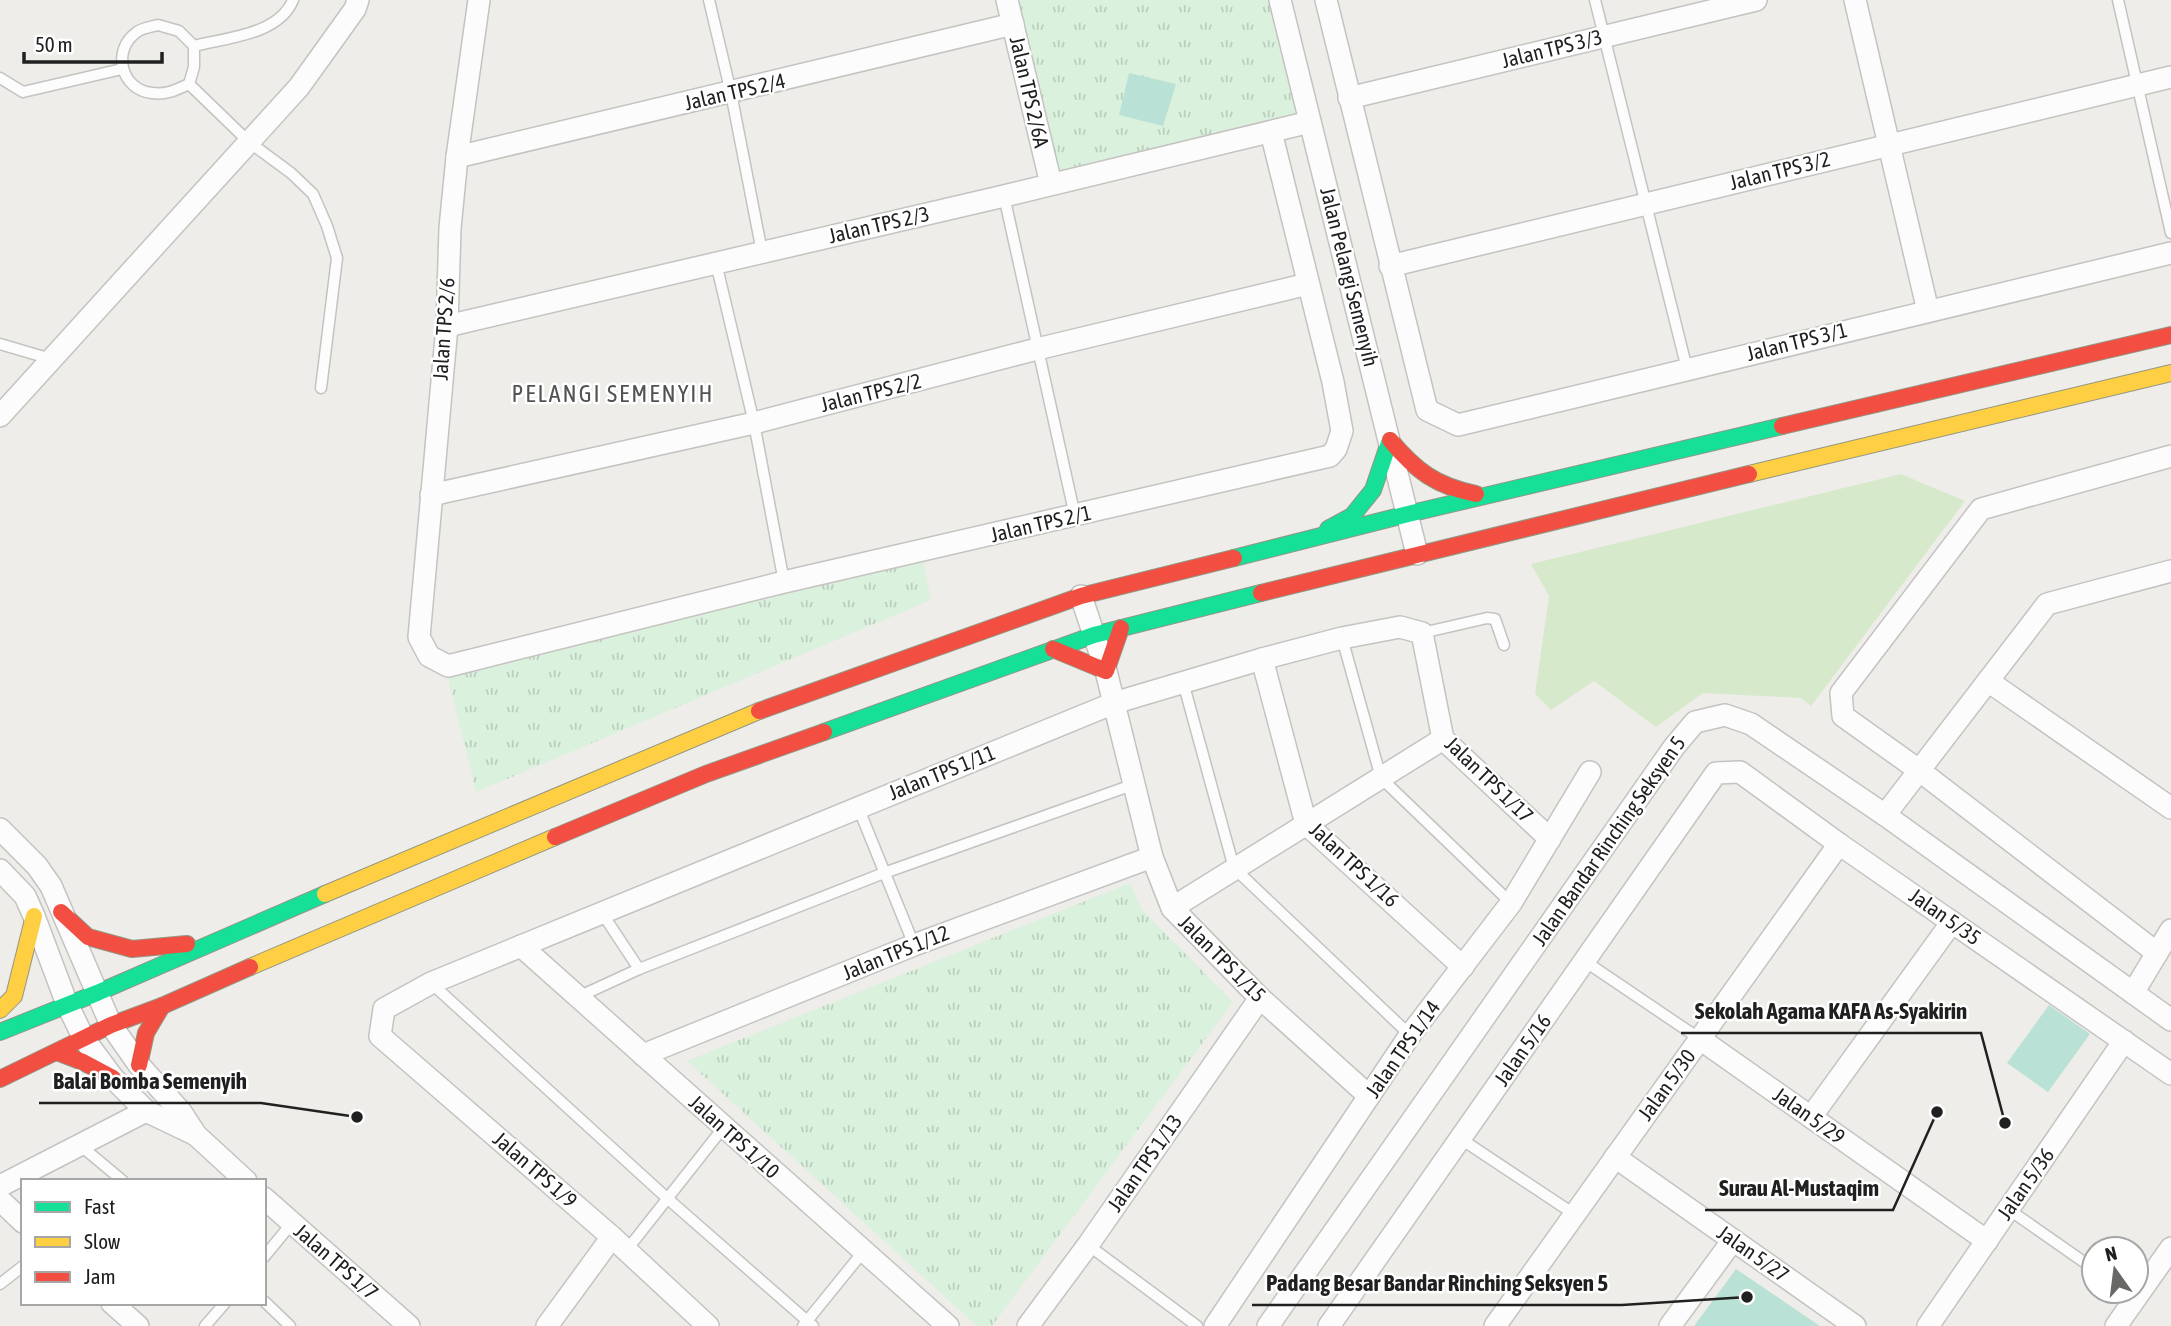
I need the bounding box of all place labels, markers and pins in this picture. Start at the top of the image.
callout: Sekolah Agama KAFA As-Syakirin [1681,989,1981,1033]
callout: Balai Bomba Semenyih [39,1059,261,1103]
callout: Surau Al-Mustaqim [1705,1166,1893,1210]
callout: Padang Besar Bandar Rinching Seksyen 5 [1252,1261,1622,1305]

